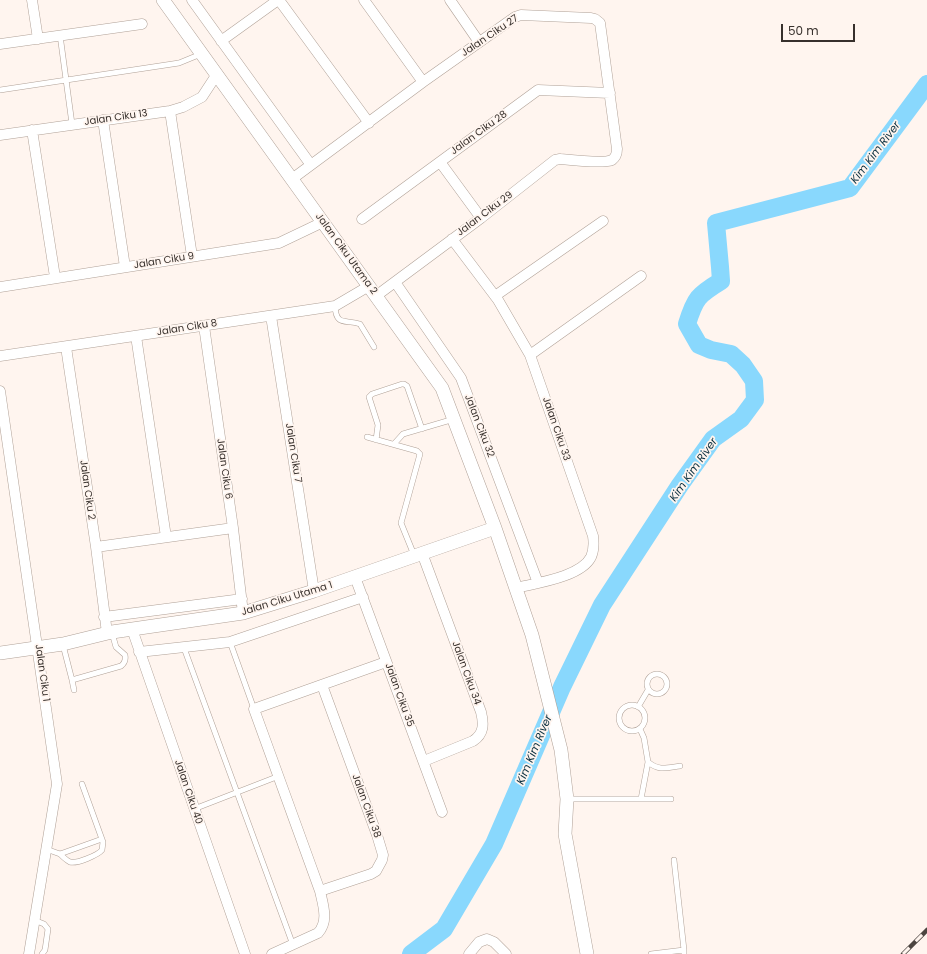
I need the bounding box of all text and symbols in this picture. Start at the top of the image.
street label: Jalan Ciku 27 [459,13,521,59]
scale bar [783,16,857,42]
text: 50 m [788,22,819,39]
street label: Jalan Ciku 13 [84,108,148,128]
street label: Jalan Ciku 28 [448,109,510,157]
water label: Kim Kim River [848,119,904,187]
street label: Jalan Ciku 29 [455,189,515,239]
street label: Jalan Ciku Utama 2 [313,211,379,297]
street label: Jalan Ciku 9 [133,250,195,272]
street label: Jalan Ciku 8 [156,317,218,339]
street label: Jalan Ciku 32 [462,393,496,459]
street label: Jalan Ciku 33 [539,396,573,462]
street label: Jalan Ciku 7 [282,422,304,484]
water label: Kim Kim River [667,436,721,504]
street label: Jalan Ciku 6 [214,438,234,500]
street label: Jalan Ciku 2 [77,459,97,521]
street label: Jalan Ciku Utama 1 [240,579,334,619]
street label: Jalan Ciku 34 [449,640,483,706]
street label: Jalan Ciku 1 [32,643,52,703]
street label: Jalan Ciku 35 [382,662,416,728]
water label: Kim Kim River [514,713,556,787]
street label: Jalan Ciku 40 [171,758,205,826]
street label: Jalan Ciku 38 [349,772,383,840]

